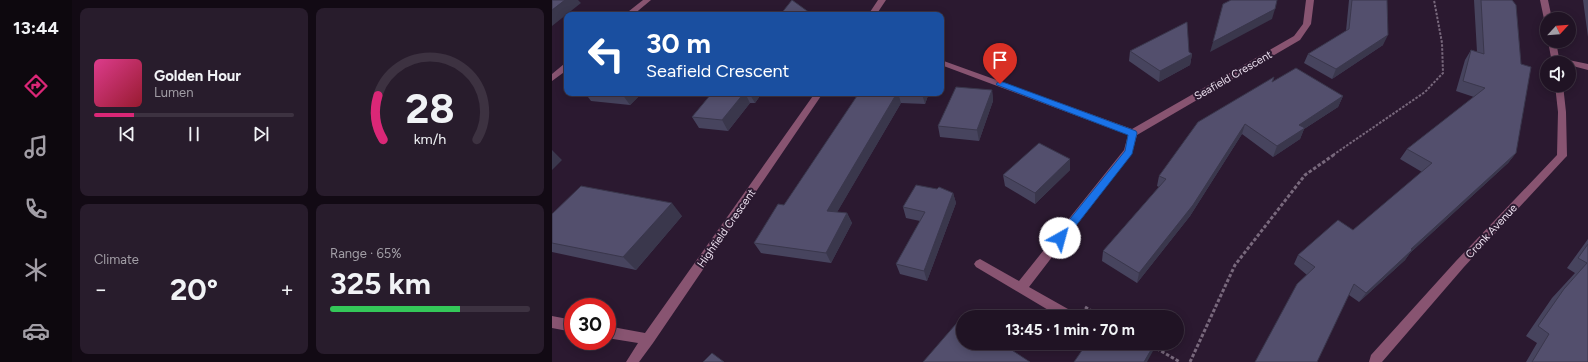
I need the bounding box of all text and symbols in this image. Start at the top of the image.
north arrow [1540,12,1576,48]
map controls [1540,12,1576,92]
text: 13:44 [13,17,59,39]
text: 30 m [646,26,711,60]
icon: left [580,28,632,80]
pin [983,43,1017,84]
street label: Seafield Crescent [1192,48,1274,103]
icon: arrive [989,49,1011,71]
button: sound [1540,56,1576,92]
text: Seafield Crescent [646,60,789,82]
text: Golden Hour [154,67,241,85]
icon: directions [22,72,50,100]
text: 28 [405,83,455,133]
text: Lumen [154,85,193,100]
icon: previous [116,123,138,145]
icon: pause [183,123,205,145]
icon: next [250,123,272,145]
text: km/h [414,130,446,148]
icon: music [22,133,50,161]
street label: Highfield Crescent [695,187,758,270]
icon: phone [22,195,50,223]
street label: Cronk Avenue [1463,202,1520,261]
position arrow [1039,217,1081,259]
text: Range · 65% [330,246,402,261]
text: Climate [94,252,139,267]
icon: climate [22,256,50,284]
text: 325 km [330,265,431,302]
text: 20° [170,271,218,308]
text: − [94,276,108,303]
text: + [280,276,294,303]
speed limit sign: 30 [564,298,616,350]
icon: car [22,317,50,345]
text: 13:45 · 1 min · 70 m [1005,321,1135,339]

